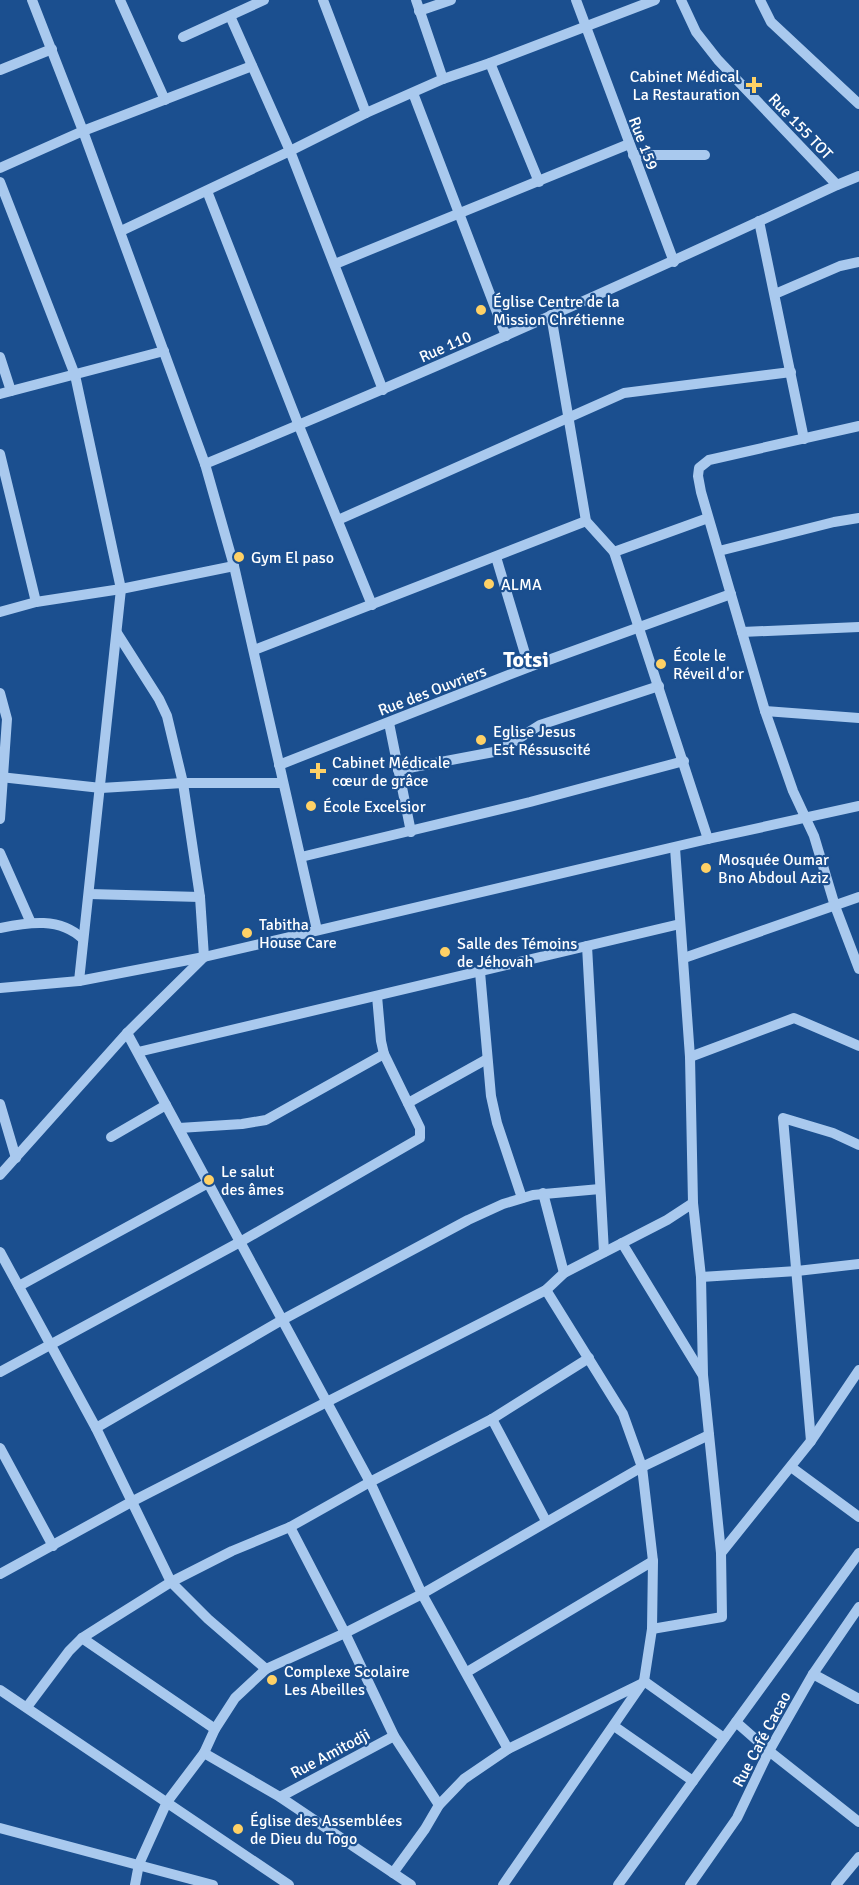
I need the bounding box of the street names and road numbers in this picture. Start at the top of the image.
street label: Rue 155 TOT [764,89,837,164]
street label: Rue 159 [624,114,662,173]
street label: Rue 110 [416,327,475,367]
street label: Rue des Ouvriers [375,661,489,721]
street label: Rue Café Cacao [728,1688,795,1791]
street label: Rue Amitodji [287,1725,374,1783]

